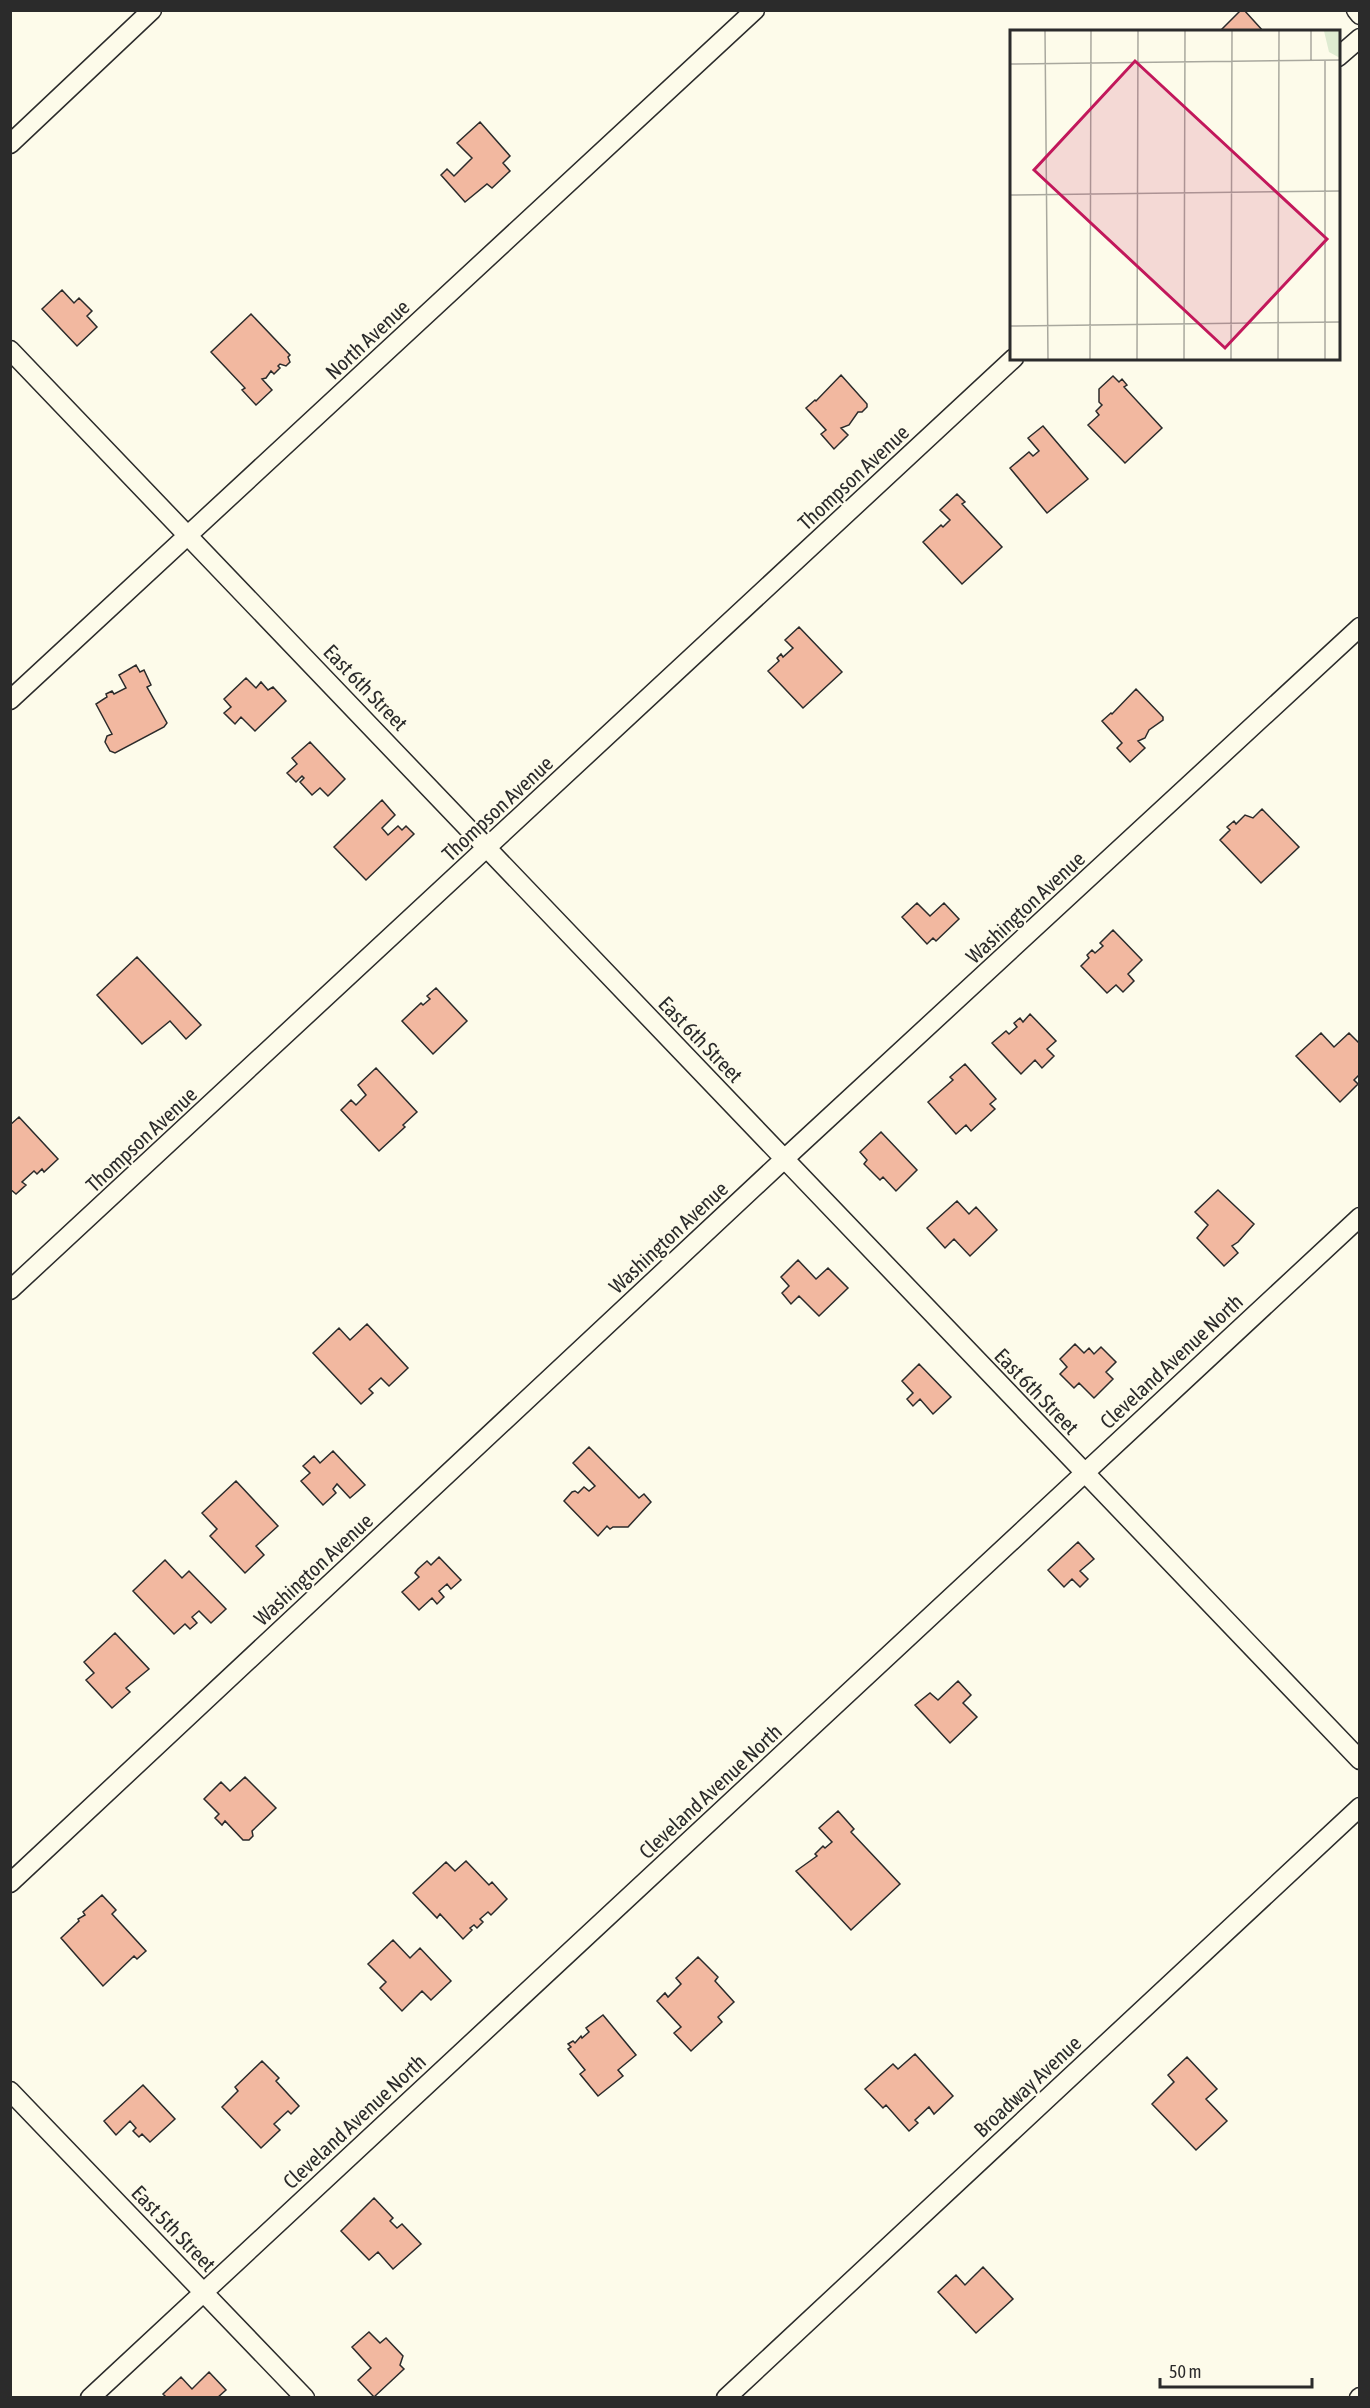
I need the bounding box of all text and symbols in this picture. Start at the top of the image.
inset map [1010,30,1340,360]
street label: North Avenue [320,294,414,384]
street label: Thompson Avenue [793,420,913,534]
street label: East 6th Street [319,639,413,735]
street label: Thompson Avenue [437,751,557,865]
street label: Washington Avenue [961,846,1089,968]
street label: East 6th Street [654,991,748,1087]
street label: Thompson Avenue [81,1082,201,1196]
street label: Washington Avenue [604,1176,732,1298]
street label: Cleveland Avenue North [1095,1289,1247,1433]
street label: East 6th Street [990,1343,1084,1439]
street label: Washington Avenue [249,1508,377,1630]
street label: Cleveland Avenue North [634,1719,786,1863]
street label: Broadway Avenue [969,2030,1085,2142]
street label: Cleveland Avenue North [278,2049,430,2193]
street label: East 5th Street [127,2180,221,2276]
scale bar [1160,2351,1312,2389]
text: 50 m [1169,2361,1201,2382]

